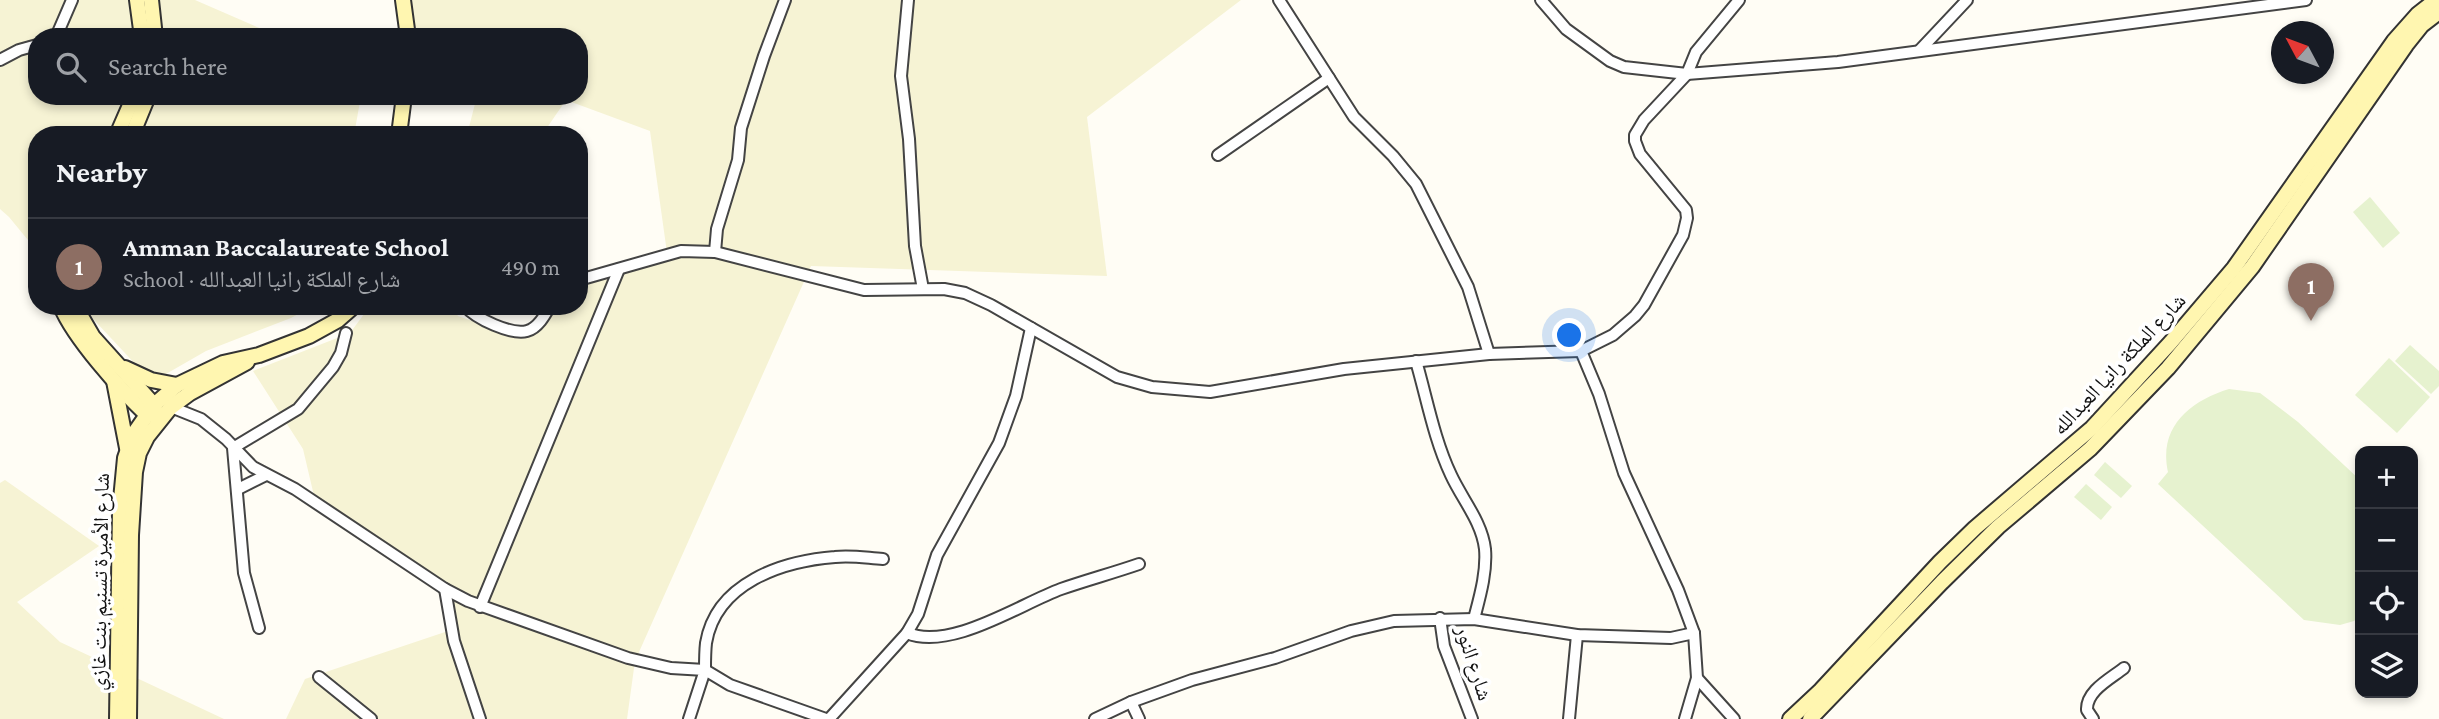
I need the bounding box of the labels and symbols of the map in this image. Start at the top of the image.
north arrow [2271,21,2334,84]
pin: 1 [2288,263,2334,321]
street label: شارع الملكة رانيا العبدالله [2047,288,2191,440]
your location [1552,318,1586,352]
street label: شارع الأميرة تسنيم بنت غازي [86,473,118,691]
street label: شارع النور [1449,622,1497,704]

